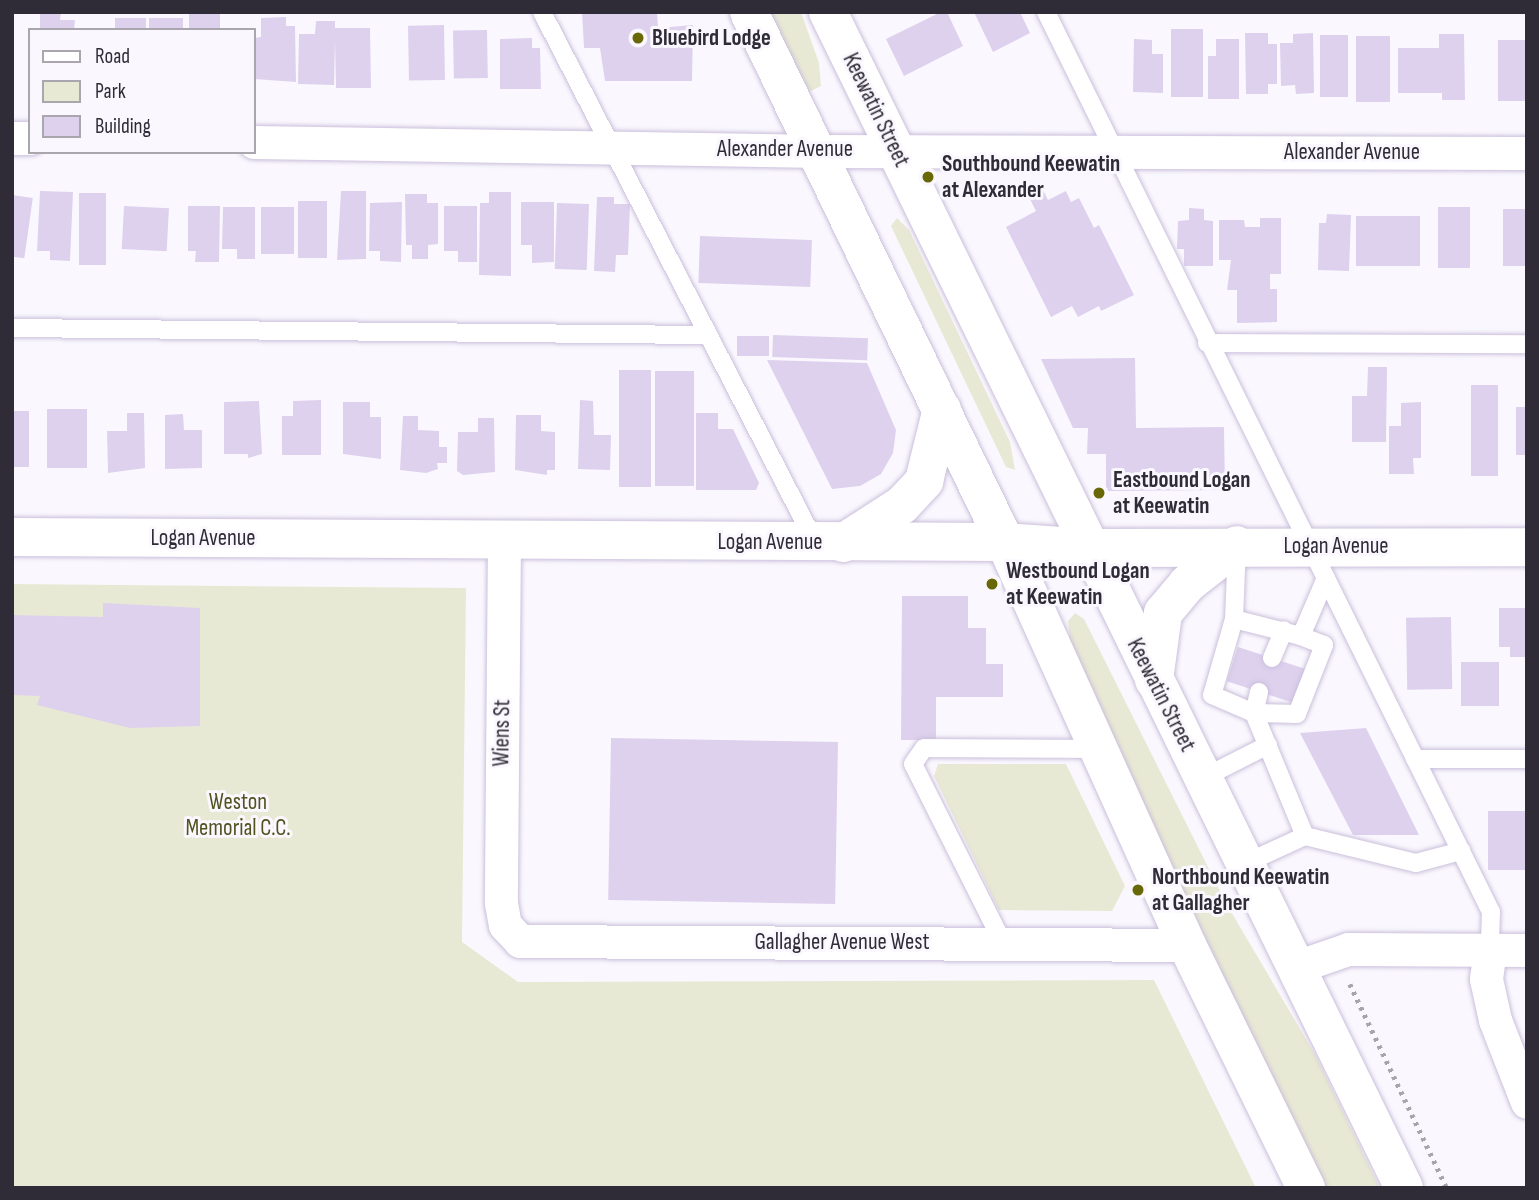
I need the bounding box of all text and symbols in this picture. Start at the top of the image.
place label: Bluebird Lodge [652,24,771,52]
legend [28,28,256,154]
marker: Bluebird Lodge [630,30,646,46]
text: Road [95,44,130,69]
street label: Keewatin Street [837,49,915,171]
text: Park [95,79,126,104]
text: Building [95,114,151,139]
street label: Alexander Avenue [717,135,853,163]
street label: Alexander Avenue [1284,138,1420,166]
place label: Southbound Keewatin at Alexander [942,150,1120,204]
marker: Southbound Keewatin at Alexander [920,169,936,185]
place label: Eastbound Logan at Keewatin [1113,466,1250,520]
marker: Eastbound Logan at Keewatin [1091,485,1107,501]
street label: Logan Avenue [150,524,256,552]
street label: Logan Avenue [717,528,823,556]
street label: Logan Avenue [1283,532,1389,560]
place label: Westbound Logan at Keewatin [1006,557,1150,611]
marker: Westbound Logan at Keewatin [984,576,1000,592]
street label: Keewatin Street [1121,634,1201,756]
street label: Wiens St [488,699,516,767]
park label: Weston Memorial C.C. [185,788,291,842]
place label: Northbound Keewatin at Gallagher [1152,863,1329,917]
marker: Northbound Keewatin at Gallagher [1130,882,1146,898]
street label: Gallagher Avenue West [754,928,930,956]

